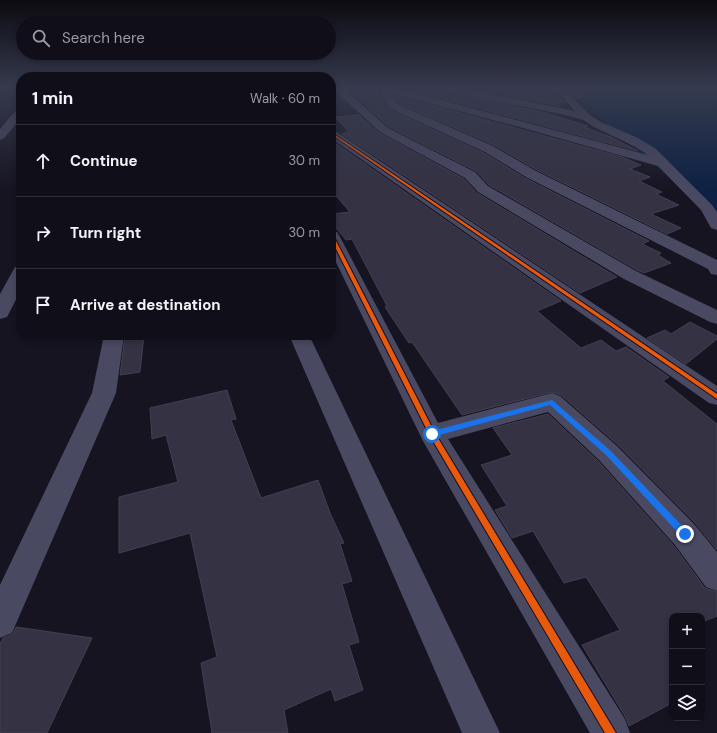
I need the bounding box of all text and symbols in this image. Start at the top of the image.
search box [16,16,336,60]
icon: search [30,27,52,49]
text: Search here [62,28,145,48]
text: 1 min [32,87,73,109]
text: Walk · 60 m [250,90,320,107]
icon: ahead [32,150,54,172]
text: Continue [70,151,138,171]
text: 30 m [288,152,320,169]
icon: right [32,222,54,244]
text: Turn right [70,223,141,243]
text: 30 m [288,224,320,241]
icon: arrive [32,294,54,316]
text: Arrive at destination [70,295,221,315]
route start [423,425,441,443]
route end [676,525,694,543]
map controls [669,613,705,721]
button: + [669,613,705,649]
button: − [669,649,705,685]
button: layers [669,685,705,721]

